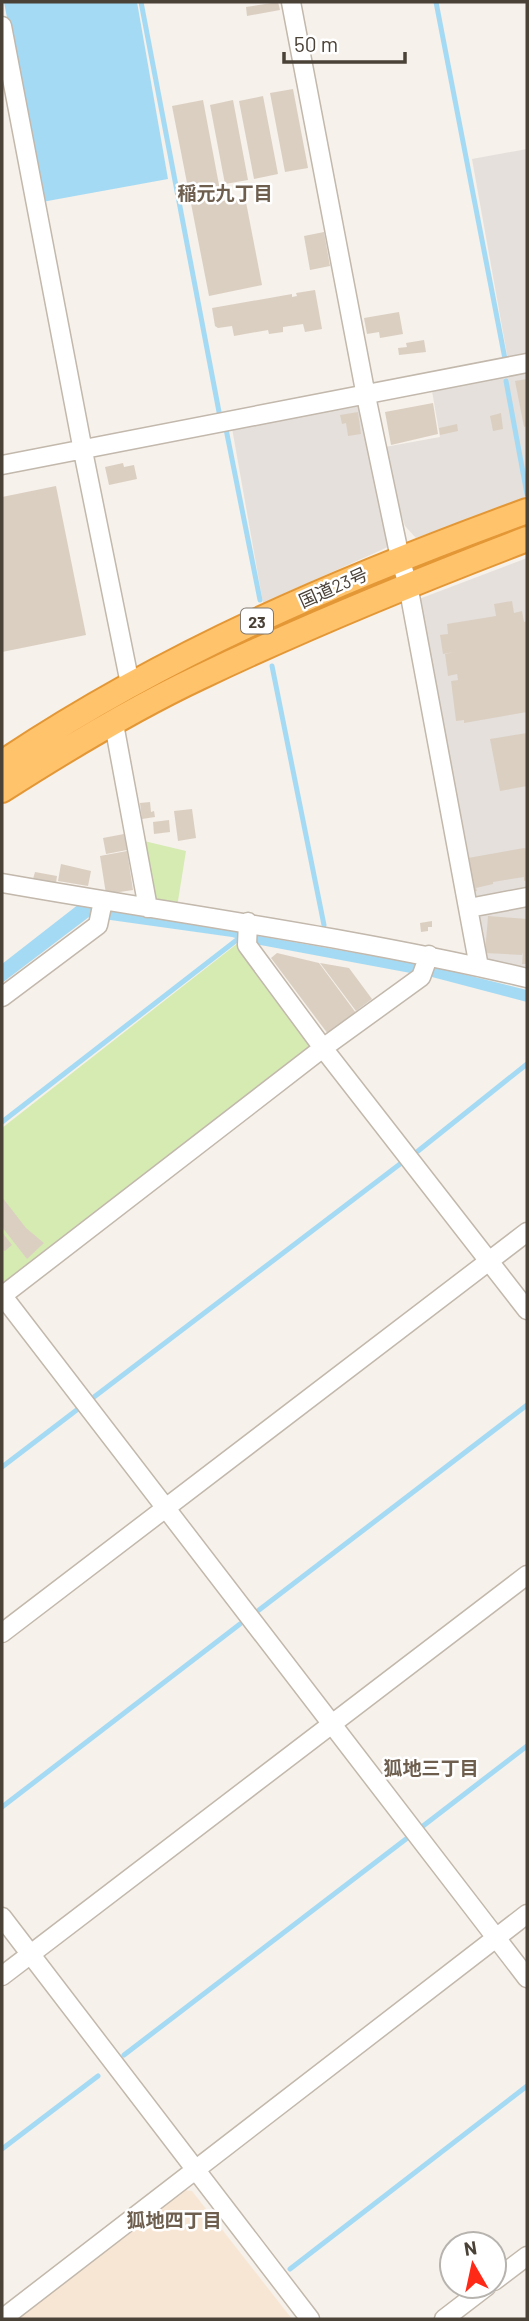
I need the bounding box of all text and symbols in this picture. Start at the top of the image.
scale bar [284,21,405,65]
text: 50 m [294,31,338,56]
district label: 稲元九丁目 [177,181,273,204]
street label: 国道23号 [295,562,371,612]
road number: 23 [241,608,273,634]
district label: 狐地三丁目 [383,1756,479,1779]
district label: 狐地四丁目 [126,2208,222,2231]
north arrow [438,2230,508,2300]
text: N [462,2235,478,2260]

